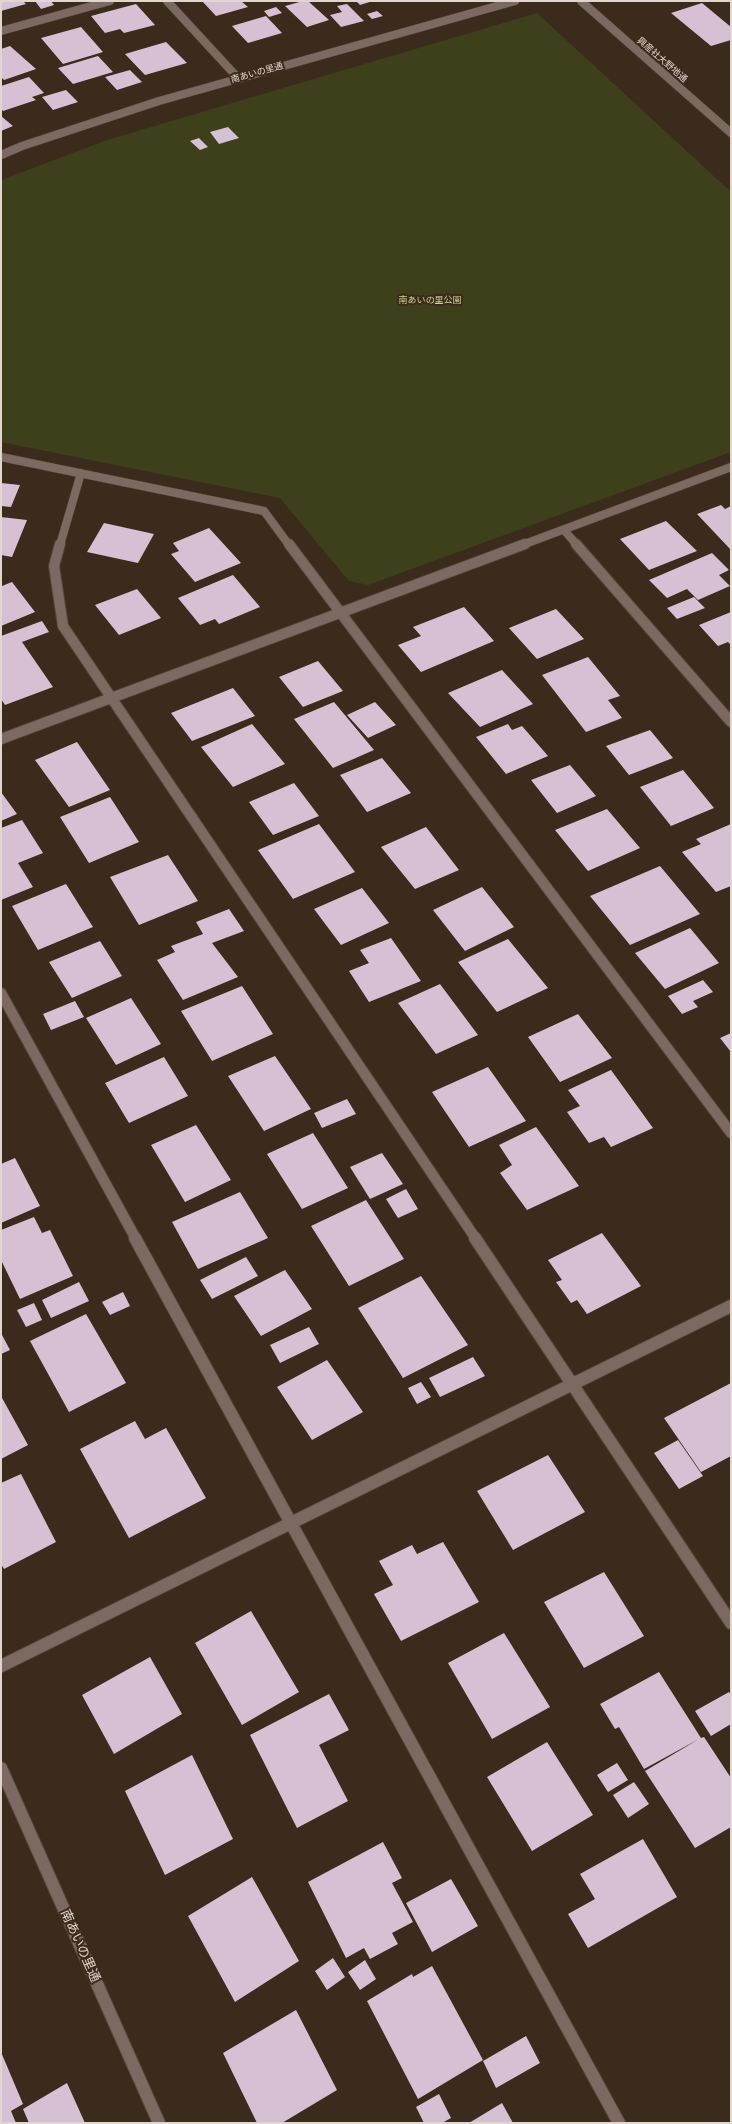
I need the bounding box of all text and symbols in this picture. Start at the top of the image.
street label: 興産社大野地通 [635,35,689,85]
street label: 南あいの里通 [230,60,284,86]
park label: 南あいの里公園 [399,296,461,306]
street label: 南あいの里通 [57,1907,103,1985]

